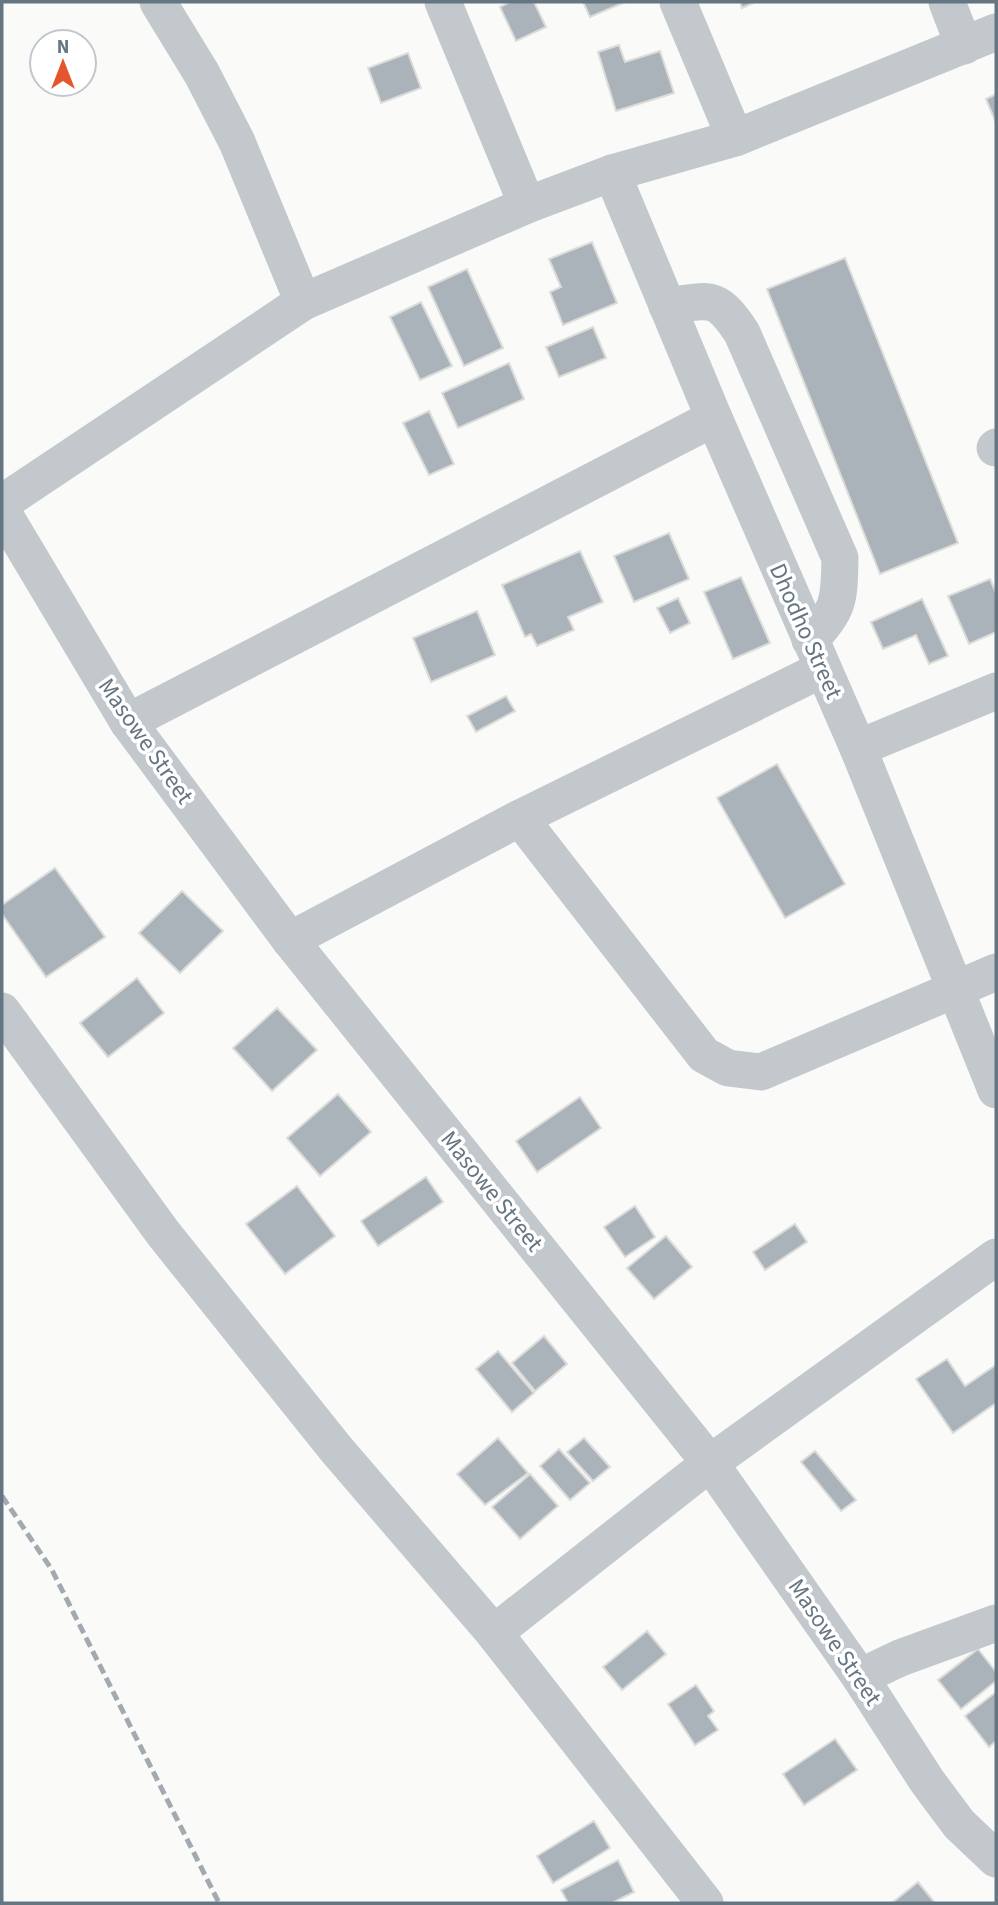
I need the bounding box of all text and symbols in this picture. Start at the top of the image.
north arrow [28,28,98,98]
text: N [57,34,69,61]
street label: Dhodho Street [760,558,851,705]
street label: Masowe Street [89,671,202,811]
street label: Masowe Street [432,1123,551,1259]
street label: Masowe Street [779,1572,890,1713]

